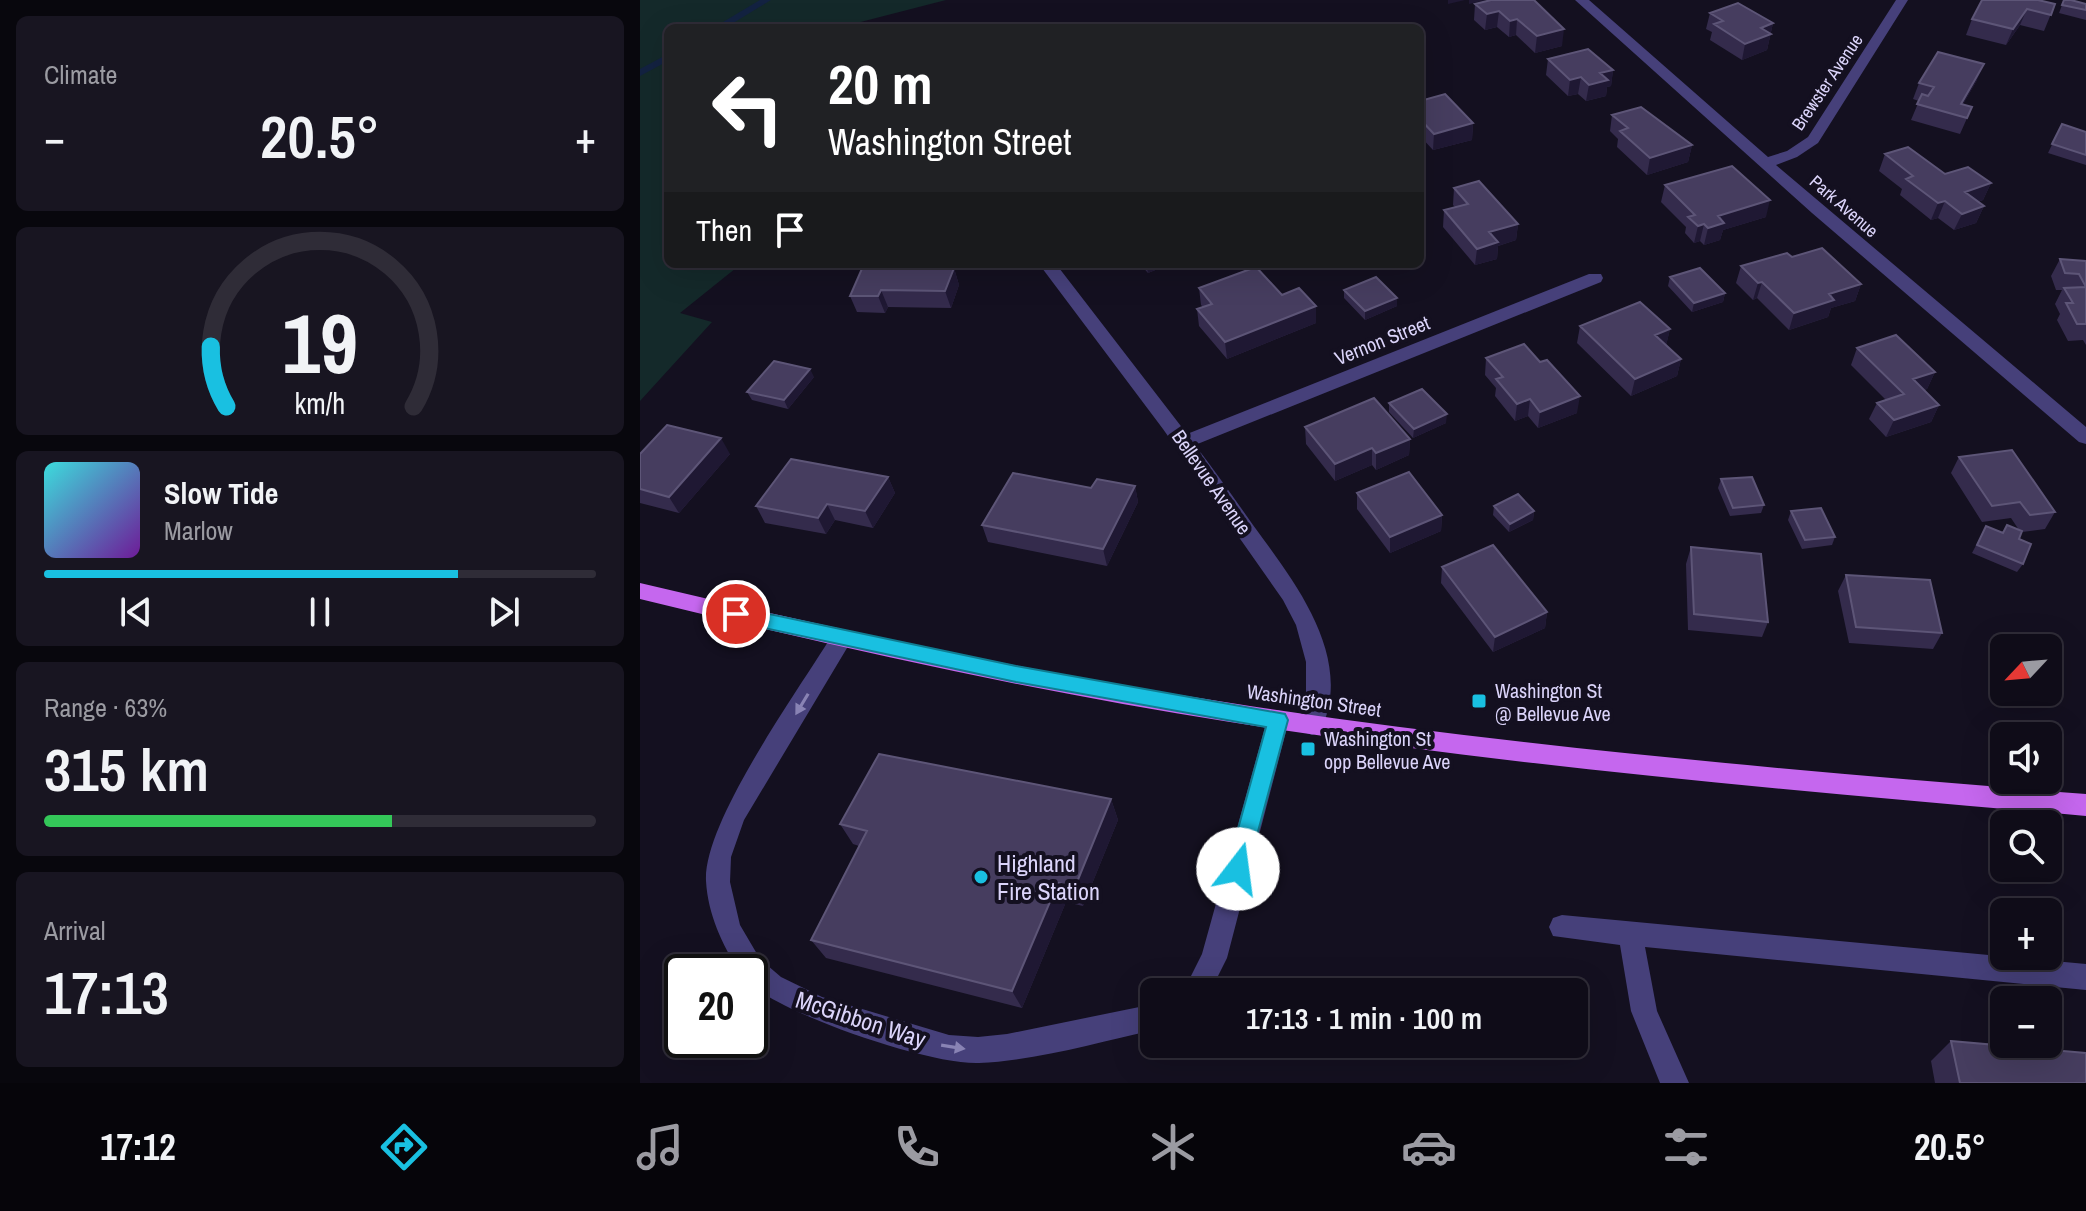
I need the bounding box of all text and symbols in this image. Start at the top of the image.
street label: Brewster Avenue [1786,29,1868,135]
text: 20 m [828,46,933,121]
icon: left [696,56,800,160]
text: Climate [44,57,117,92]
text: 20.5° [260,96,380,177]
text: − [44,107,65,167]
text: + [575,107,596,167]
text: Washington Street [828,118,1071,166]
street label: Park Avenue [1804,169,1884,243]
icon: arrive [768,208,812,252]
text: Then [696,210,752,250]
text: 19 [282,286,358,398]
street label: Vernon Street [1330,309,1434,371]
text: km/h [295,384,345,423]
street label: Bellevue Avenue [1166,424,1258,540]
text: Slow Tide [164,473,278,513]
text: Marlow [164,513,233,548]
pin [702,580,770,648]
icon: previous [114,590,158,634]
icon: pause [298,590,342,634]
icon: next [482,590,526,634]
icon: arrive [714,592,758,636]
north arrow [1990,634,2062,706]
map controls [1990,634,2062,1058]
street label: Washington Street [1245,677,1383,723]
place label: Washington St @ Bellevue Ave [1495,677,1611,727]
text: Range · 63% [44,690,167,725]
marker: Washington St @ Bellevue Ave [1470,692,1488,710]
one-way arrow [795,693,809,715]
button: sound [1990,722,2062,794]
place label: Washington St opp Bellevue Ave [1324,725,1450,775]
text: 315 km [44,729,209,810]
marker: Washington St opp Bellevue Ave [1299,740,1317,758]
button: search [1990,810,2062,882]
position arrow [1196,827,1280,911]
place label: Highland Fire Station [997,847,1100,907]
marker: Highland Fire Station [972,868,990,886]
button: + [1990,898,2062,970]
text: Arrival [44,913,106,948]
text: 17:13 [44,952,169,1033]
speed limit sign: 20 [664,954,768,1058]
street label: McGibbon Way [792,983,930,1055]
button: − [1990,986,2062,1058]
text: 17:13 · 1 min · 100 m [1246,998,1482,1038]
one-way arrow [940,1041,965,1054]
icon: directions [376,1119,432,1175]
icon: music [632,1119,688,1175]
icon: phone [889,1119,945,1175]
icon: climate [1145,1119,1201,1175]
icon: car [1401,1119,1457,1175]
icon: filters [1658,1119,1714,1175]
text: 17:12 [100,1123,176,1171]
text: 20.5° [1914,1123,1986,1171]

